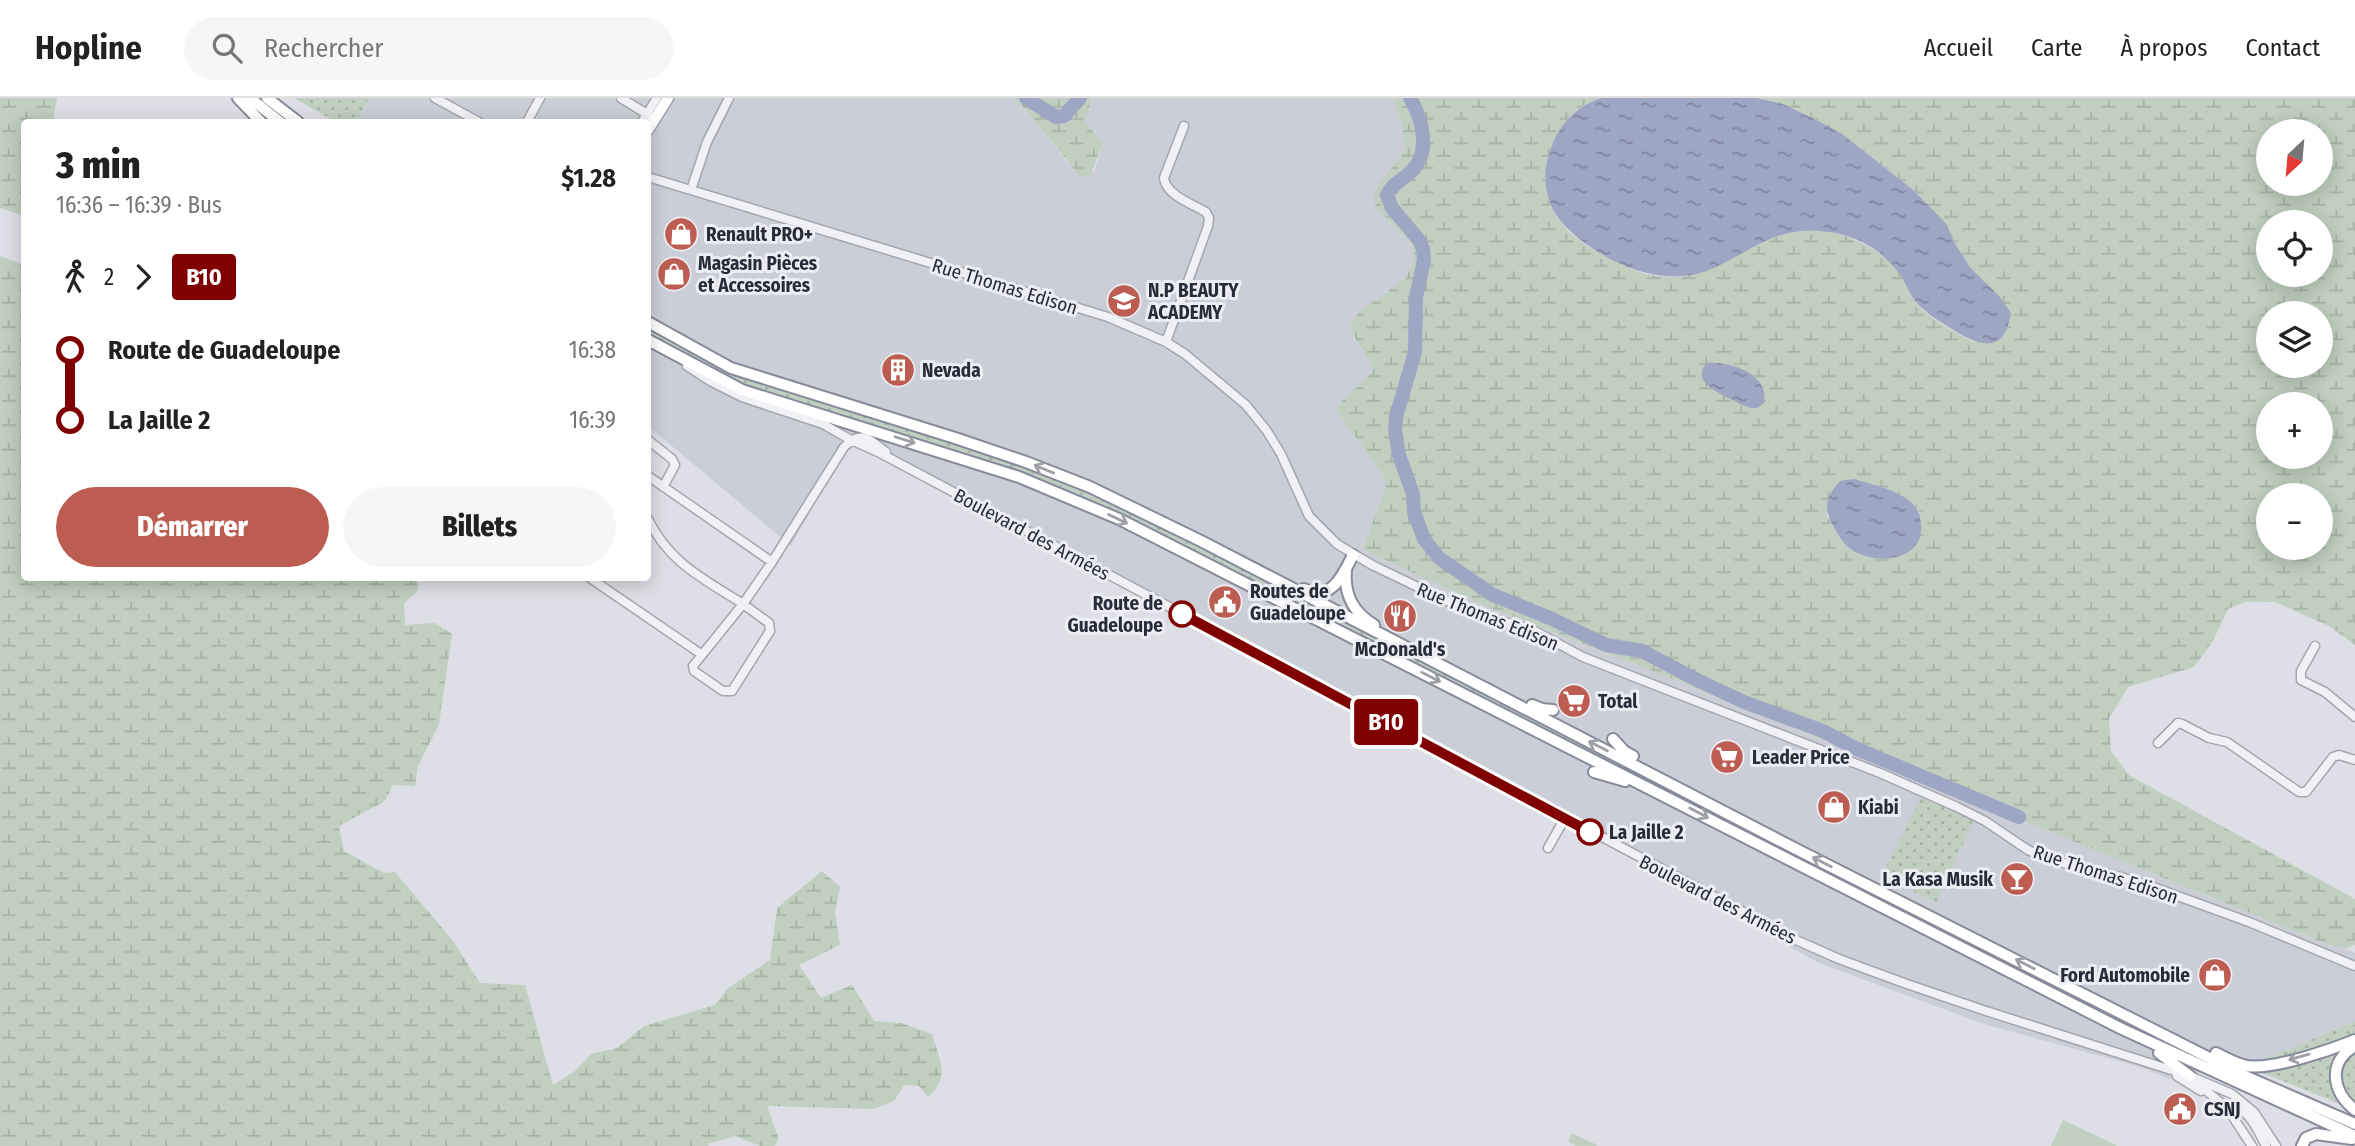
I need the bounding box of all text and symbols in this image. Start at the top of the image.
search box [184,17,674,80]
text: Hopline [35,28,142,68]
icon: search [208,29,246,67]
text: Rechercher [264,33,383,64]
text: Accueil [1924,34,1993,62]
text: Carte [2031,34,2082,62]
text: À propos [2120,34,2207,62]
text: Contact [2245,34,2320,62]
north arrow [2256,119,2333,196]
map controls [2256,119,2333,560]
text: 3 min [56,142,140,188]
text: $1.28 [561,163,616,194]
text: 16:36 – 16:39 · Bus [56,191,222,219]
button: locate [2256,210,2333,287]
shop icon: Renault PRO+ [662,215,700,253]
place label: Renault PRO+ [706,223,813,246]
place label: Magasin Pièces et Accessoires [698,252,818,297]
street label: Rue Thomas Edison [929,253,1080,320]
shop icon: Magasin Pièces et Accessoires [655,255,693,293]
icon: walk [56,258,94,296]
icon: forward [124,258,162,296]
text: 2 [104,263,114,291]
text: B10 [186,263,222,291]
place label: N.P BEAUTY ACADEMY [1147,279,1239,324]
school or university icon: N.P BEAUTY ACADEMY [1105,282,1143,320]
button: layers [2256,301,2333,378]
text: Route de Guadeloupe [108,335,340,366]
text: 16:38 [569,336,616,364]
building icon: Nevada [879,351,917,389]
place label: Nevada [922,359,981,382]
button: + [2256,392,2333,469]
text: La Jaille 2 [108,405,210,436]
text: 16:39 [569,406,616,434]
one-way arrow [894,434,916,447]
one-way arrow [1033,461,1055,474]
button: − [2256,483,2333,560]
street label: Boulevard des Armées [950,484,1114,585]
button: Démarrer [56,487,329,567]
button: Billets [343,487,616,567]
one-way arrow [1107,512,1128,526]
street label: Rue Thomas Edison [1414,578,1562,655]
place label: Routes de Guadeloupe [1250,580,1346,625]
public building icon: Routes de Guadeloupe [1206,583,1244,621]
place label: Route de Guadeloupe [1067,592,1163,637]
restaurant icon: McDonald's [1381,597,1419,635]
marker: Route de Guadeloupe [1169,601,1195,627]
place label: McDonald's [1355,638,1446,661]
one-way arrow [1420,670,1440,684]
supermarket icon: Total [1555,682,1593,720]
place label: Total [1598,690,1638,713]
line badge: B10 [1346,699,1426,745]
text: B10 [1368,708,1404,736]
one-way arrow [1588,738,1609,752]
supermarket icon: Leader Price [1708,738,1746,776]
place label: Leader Price [1752,746,1850,769]
shop icon: Kiabi [1815,788,1853,826]
place label: Kiabi [1858,796,1899,819]
one-way arrow [1688,807,1709,821]
marker: La Jaille 2 [1577,819,1603,845]
place label: La Jaille 2 [1609,821,1684,844]
street label: Rue Thomas Edison [2031,840,2181,909]
street label: Boulevard des Armées [1635,850,1800,949]
one-way arrow [1812,854,1832,868]
bar icon: La Kasa Musik [1998,860,2036,898]
place label: La Kasa Musik [1883,868,1993,891]
shop icon: Ford Automobile [2196,956,2234,994]
one-way arrow [2015,957,2036,970]
place label: Ford Automobile [2060,964,2190,987]
one-way arrow [2289,1052,2311,1065]
public building icon: CSNJ [2161,1090,2199,1128]
place label: CSNJ [2204,1098,2241,1121]

